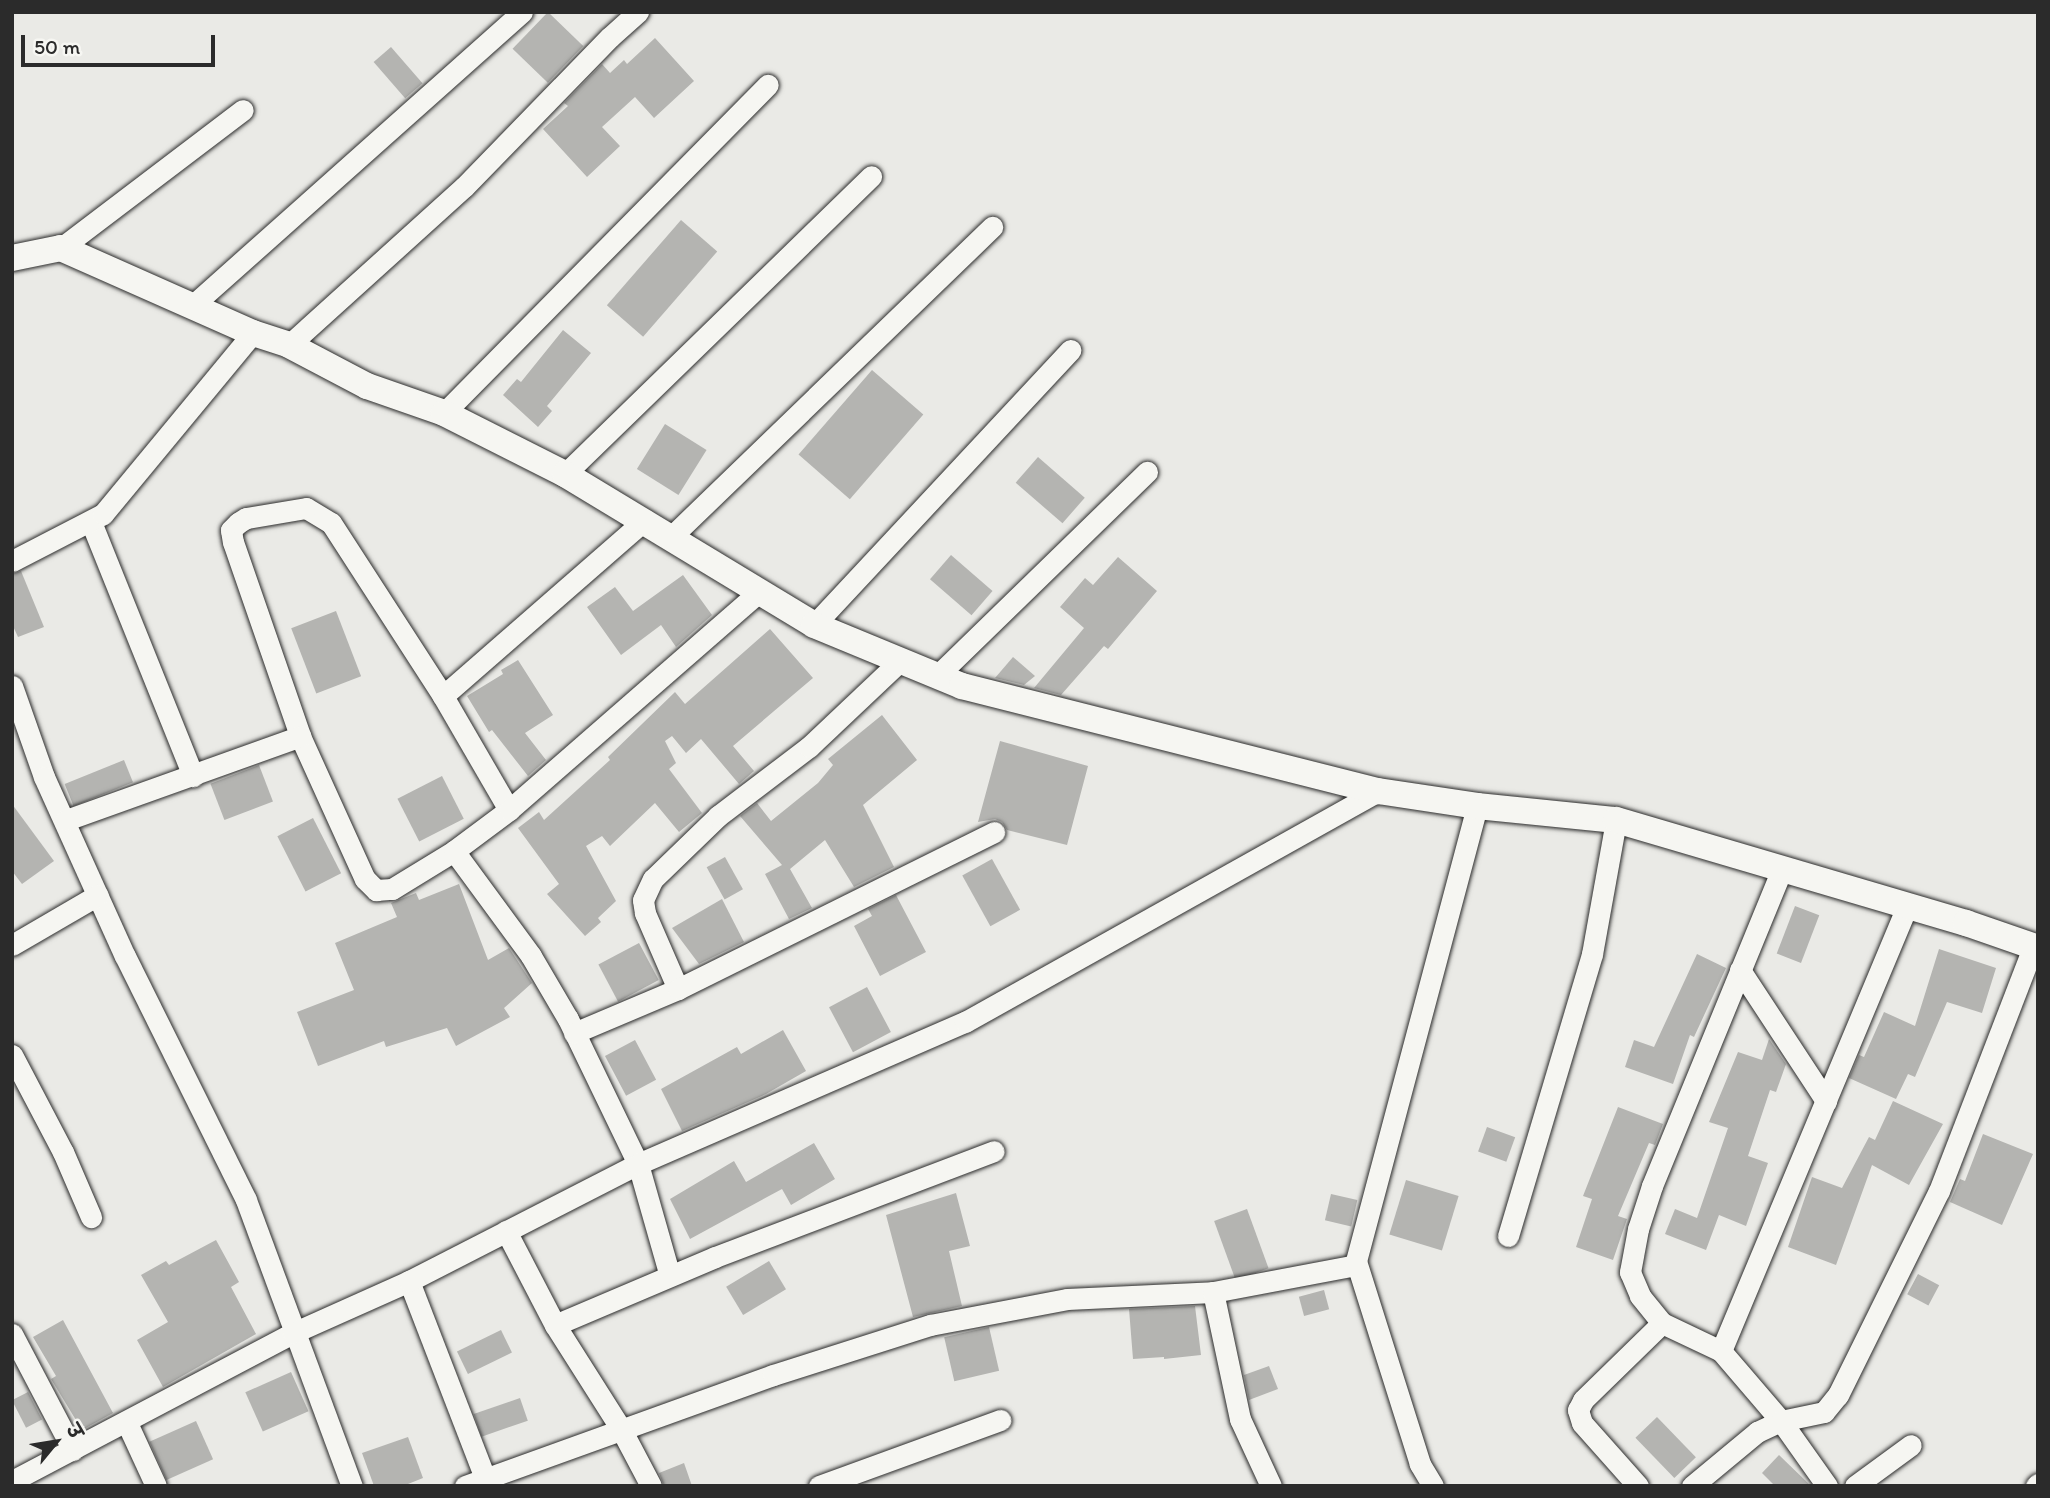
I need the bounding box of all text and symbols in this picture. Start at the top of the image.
scale bar [24,21,219,65]
text: 50 m [34,34,80,59]
north arrow [21,1407,91,1477]
text: उ [61,1420,88,1442]

